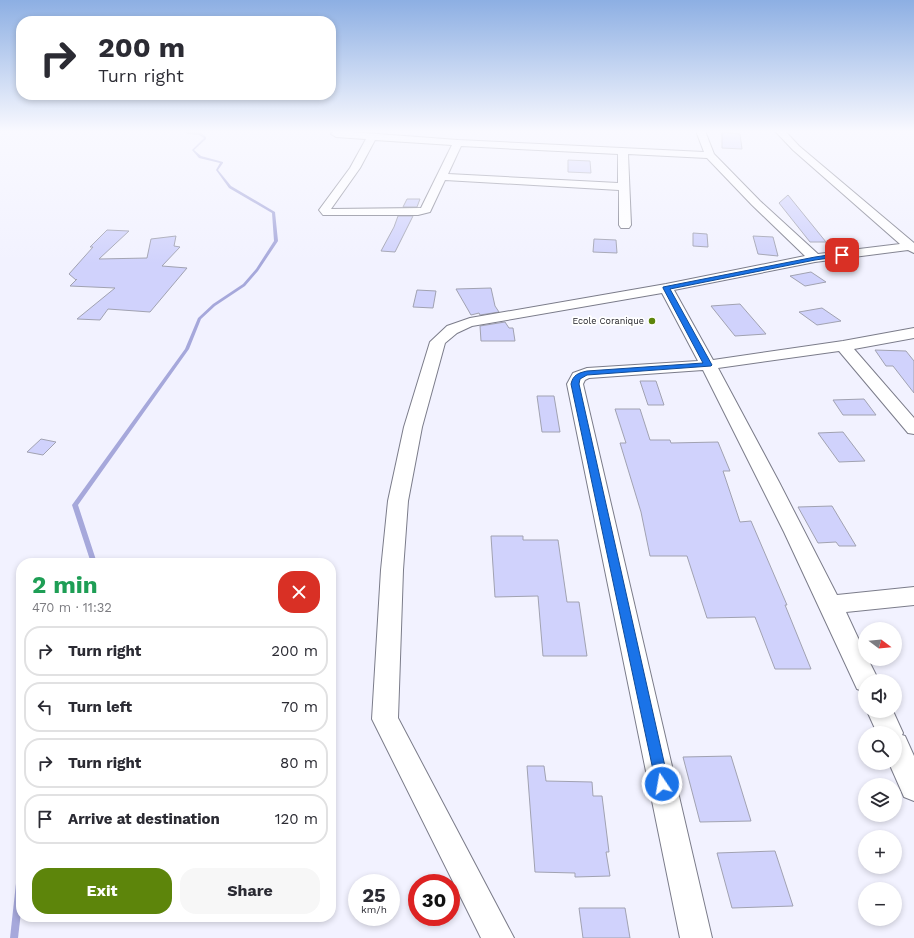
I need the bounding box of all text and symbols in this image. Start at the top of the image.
text: 200 m [98,31,185,64]
icon: right [32,32,84,84]
text: Turn right [98,65,184,86]
pin [825,238,859,272]
icon: arrive [831,244,853,266]
place label: Ecole Coranique [572,316,644,326]
marker: Ecole Coranique [647,316,657,326]
text: 2 min [32,571,98,599]
button: close [278,571,320,613]
text: 470 m · 11:32 [32,600,112,615]
north arrow [858,622,902,666]
map controls [858,622,902,926]
icon: right [34,640,56,662]
text: Turn right [68,642,141,660]
text: 200 m [271,642,318,660]
button: sound [858,674,902,718]
icon: left [34,696,56,718]
text: Turn left [68,698,132,716]
text: 70 m [281,698,318,716]
button: search [858,726,902,770]
icon: right [34,752,56,774]
text: Turn right [68,754,141,772]
text: 80 m [280,754,318,772]
position arrow [641,763,683,805]
button: layers [858,778,902,822]
icon: arrive [34,808,56,830]
text: Arrive at destination [68,810,220,828]
text: 120 m [275,810,318,828]
button: + [858,830,902,874]
button: Exit [32,868,172,914]
button: Share [180,868,320,914]
speed limit sign: 30 [408,874,460,926]
button: − [858,882,902,926]
text: 25 [362,883,386,907]
text: km/h [361,904,387,915]

